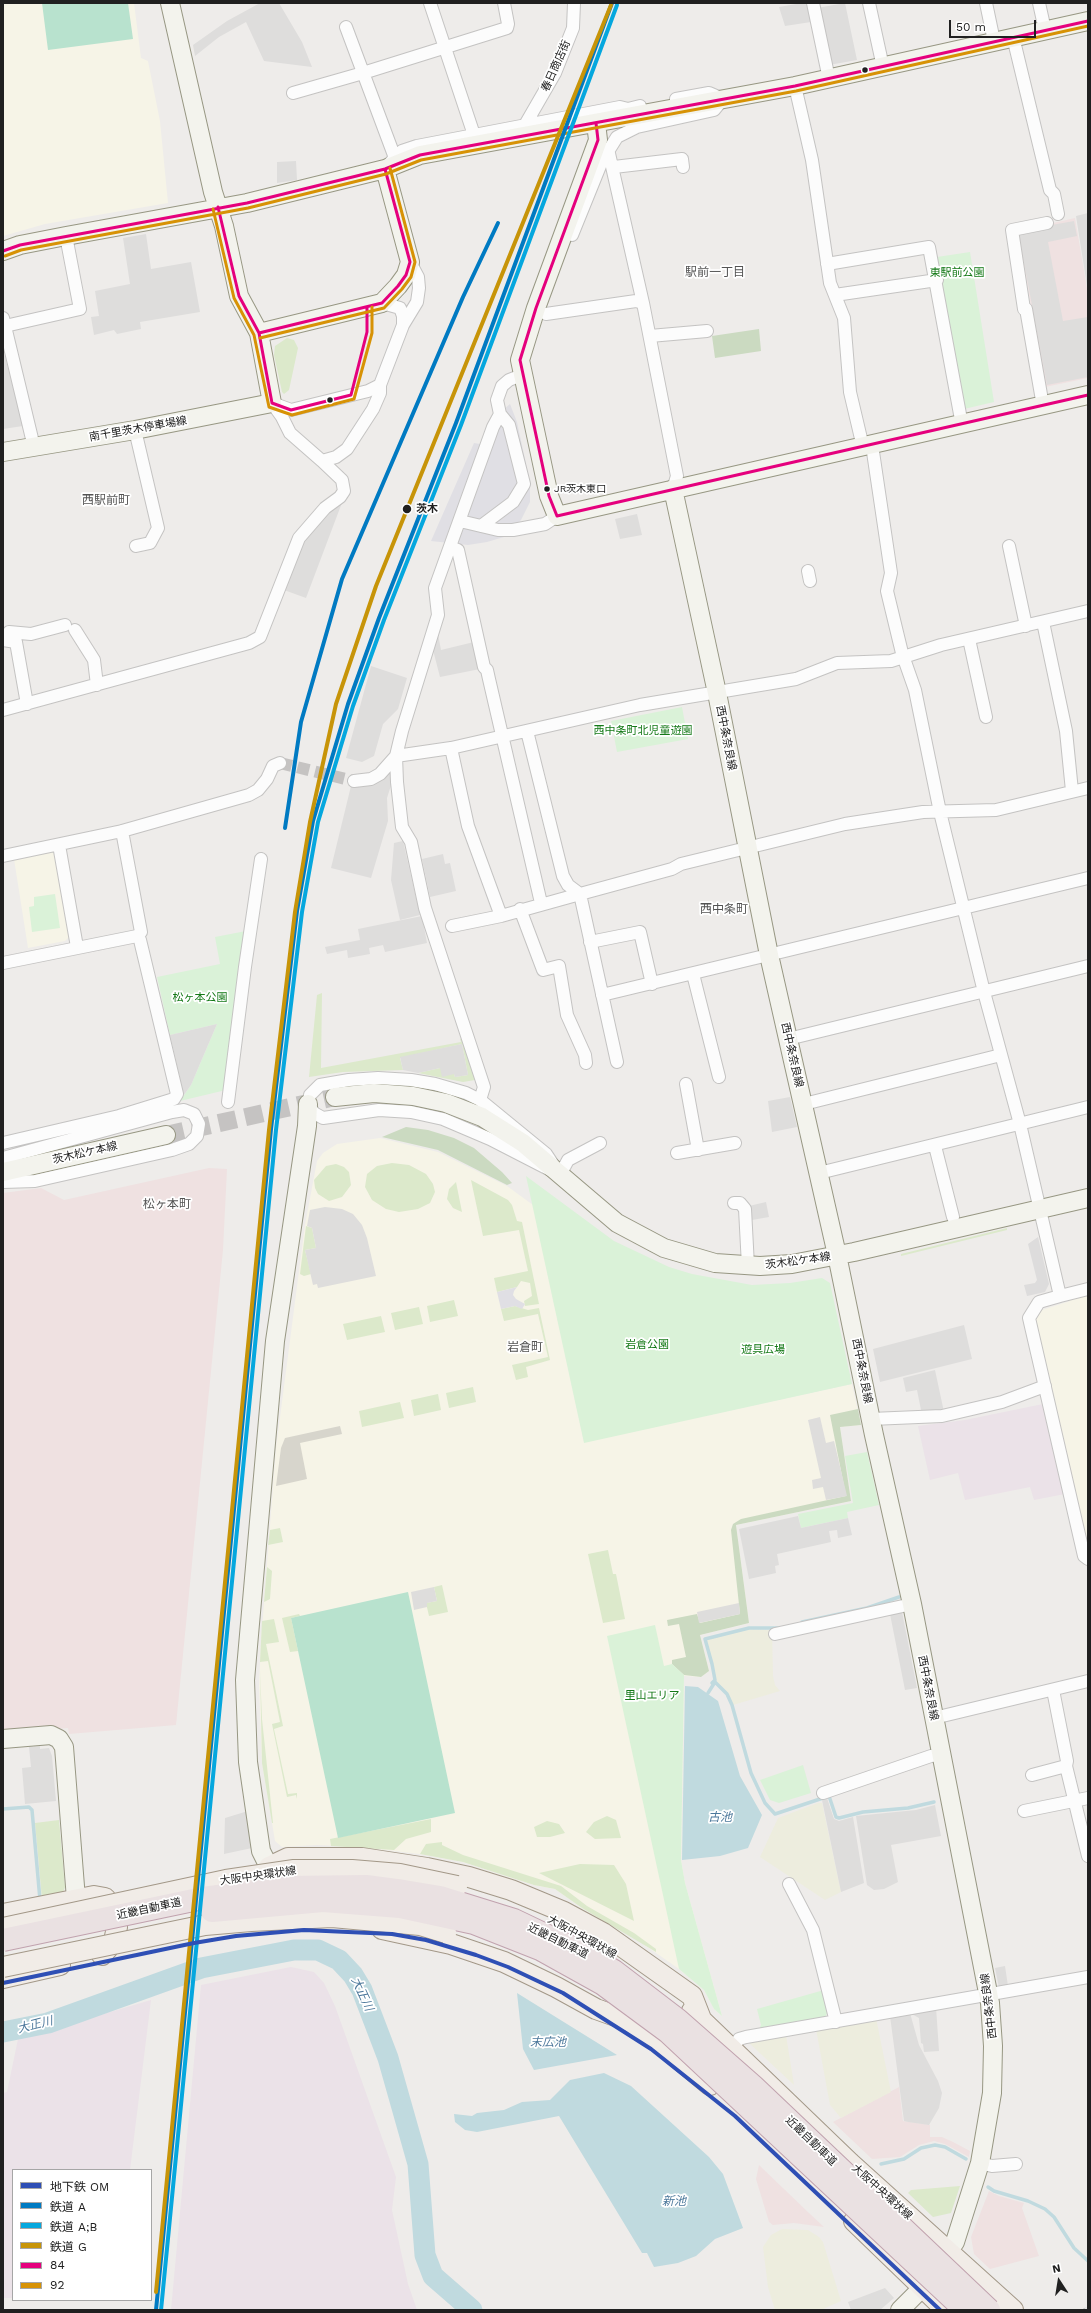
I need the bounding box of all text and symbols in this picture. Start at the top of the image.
scale bar [951,12,1038,38]
text: 50 m [956,20,986,34]
street label: 春日商店街 [539,38,573,94]
unlabelled marker [860,65,870,75]
district label: 駅前一丁目 [685,265,745,279]
park label: 東駅前公園 [930,266,984,280]
unlabelled marker [325,395,335,405]
street label: 南千里茨木停車場線 [88,414,188,444]
place label: JR茨木東口 [554,483,606,495]
marker: JR茨木東口 [542,484,552,494]
district label: 西駅前町 [82,493,130,507]
place label: 茨木 [416,502,438,516]
marker: 茨木 [401,503,413,515]
street label: 西中条奈良線 [713,704,739,772]
park label: 西中条町北児童遊園 [594,724,692,738]
district label: 西中条町 [700,902,748,916]
park label: 松ヶ本公園 [173,991,227,1005]
street label: 西中条奈良線 [778,1021,806,1089]
street label: 茨木松ケ本線 [51,1139,119,1167]
district label: 松ヶ本町 [143,1197,191,1211]
street label: 茨木松ケ本線 [764,1250,832,1272]
street label: 西中条奈良線 [849,1337,875,1405]
park label: 岩倉公園 [625,1338,669,1352]
district label: 岩倉町 [507,1340,543,1354]
park label: 遊具広場 [741,1343,785,1357]
street label: 西中条奈良線 [915,1654,941,1722]
park label: 里山エリア [625,1689,679,1703]
water label: 古池 [708,1810,732,1824]
street label: 大阪中央環状線 [219,1864,297,1888]
street label: 近畿自動車道 [115,1896,183,1922]
street label: 大阪中央環状線 [545,1913,619,1961]
street label: 近畿自動車道 [525,1921,591,1961]
street label: 西中条奈良線 [978,1972,1000,2040]
water label: 大正川 [348,1975,376,2013]
water label: 大正川 [16,2014,54,2036]
water label: 末広池 [530,2035,566,2049]
street label: 近畿自動車道 [783,2113,839,2169]
street label: 大阪中央環状線 [849,2161,915,2223]
legend [12,2169,152,2301]
text: 地下鉄 OM [50,2180,109,2194]
water label: 新池 [662,2194,686,2208]
text: 鉄道 A [50,2200,86,2214]
text: 鉄道 A;B [50,2220,97,2234]
text: 鉄道 G [50,2240,87,2254]
text: 84 [50,2258,65,2272]
north arrow [1039,2261,1079,2301]
text: N [1051,2262,1062,2276]
text: 92 [50,2278,64,2292]

